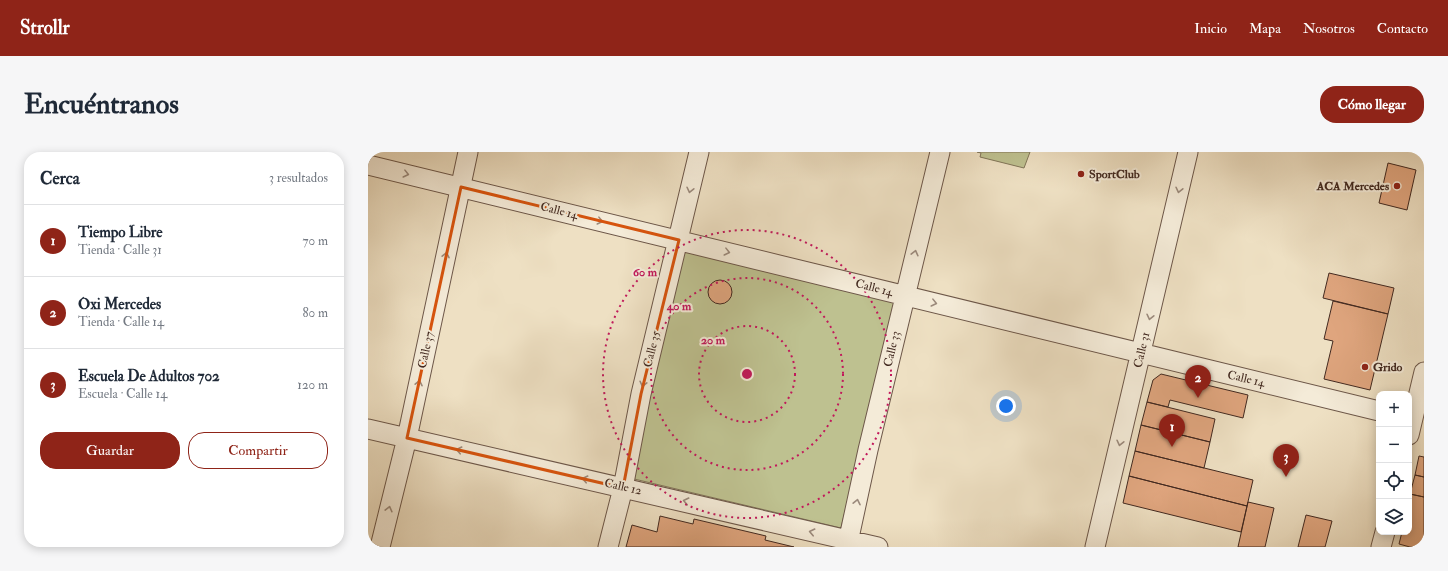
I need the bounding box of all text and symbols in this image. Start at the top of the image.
text: Strollr [20,16,70,40]
text: Inicio [1194,20,1227,37]
text: Mapa [1249,20,1281,37]
text: Nosotros [1303,20,1355,37]
text: Contacto [1377,20,1428,37]
button: Cómo llegar [1320,86,1424,123]
text: Encuéntranos [24,87,179,122]
place label: SportClub [1089,167,1140,182]
text: Cerca [40,168,80,189]
one-way arrow [402,169,409,178]
marker: SportClub [1076,169,1086,179]
text: 3 resultados [269,170,328,186]
place label: ACA Mercedes [1316,179,1389,194]
marker: ACA Mercedes [1392,181,1402,191]
one-way arrow [687,187,695,193]
one-way arrow [1176,187,1184,193]
street label: Calle 14 [539,199,580,223]
one-way arrow [596,216,603,225]
text: Tiempo Libre [78,223,163,242]
text: 1 [51,233,55,249]
text: 70 m [303,233,328,249]
text: Tienda · Calle 31 [78,242,162,258]
one-way arrow [723,247,730,255]
one-way arrow [911,250,919,256]
one-way arrow [441,252,450,259]
text: 60 m [633,265,658,280]
street label: Calle 14 [854,276,895,300]
text: Oxi Mercedes [78,295,161,314]
one-way arrow [931,298,938,306]
text: 40 m [666,299,692,314]
text: 2 [50,305,56,321]
text: 80 m [302,305,328,321]
one-way arrow [1146,313,1154,320]
text: Tienda · Calle 14 [78,314,164,330]
street label: Calle 35 [640,328,664,369]
street label: Calle 37 [415,330,437,370]
street label: Calle 33 [881,330,903,368]
street label: Calle 31 [1131,331,1153,369]
text: 20 m [701,333,726,348]
place label: Grido [1373,360,1403,375]
marker: Grido [1360,362,1370,372]
pin: 2 [1185,365,1211,398]
text: Escuela De Adultos 702 [78,367,220,386]
centre of rings [740,367,754,381]
street label: Calle 14 [1226,367,1267,391]
text: 3 [51,377,56,393]
text: 120 m [297,377,328,393]
one-way arrow [414,379,422,386]
one-way arrow [640,381,648,388]
text: Escuela · Calle 14 [78,386,167,402]
map controls [1376,391,1412,535]
button: + [1376,391,1412,427]
your location [996,396,1016,416]
pin: 1 [1159,414,1185,447]
button: − [1376,427,1412,463]
button: Guardar [40,432,180,469]
button: Compartir [188,432,328,469]
one-way arrow [1116,440,1124,446]
pin: 3 [1273,444,1299,477]
one-way arrow [455,446,462,454]
button: locate [1376,463,1412,499]
one-way arrow [582,475,589,483]
street label: Calle 12 [603,475,643,499]
one-way arrow [683,498,689,506]
one-way arrow [852,499,860,505]
button: layers [1376,499,1412,535]
one-way arrow [384,506,393,513]
one-way arrow [809,528,816,536]

